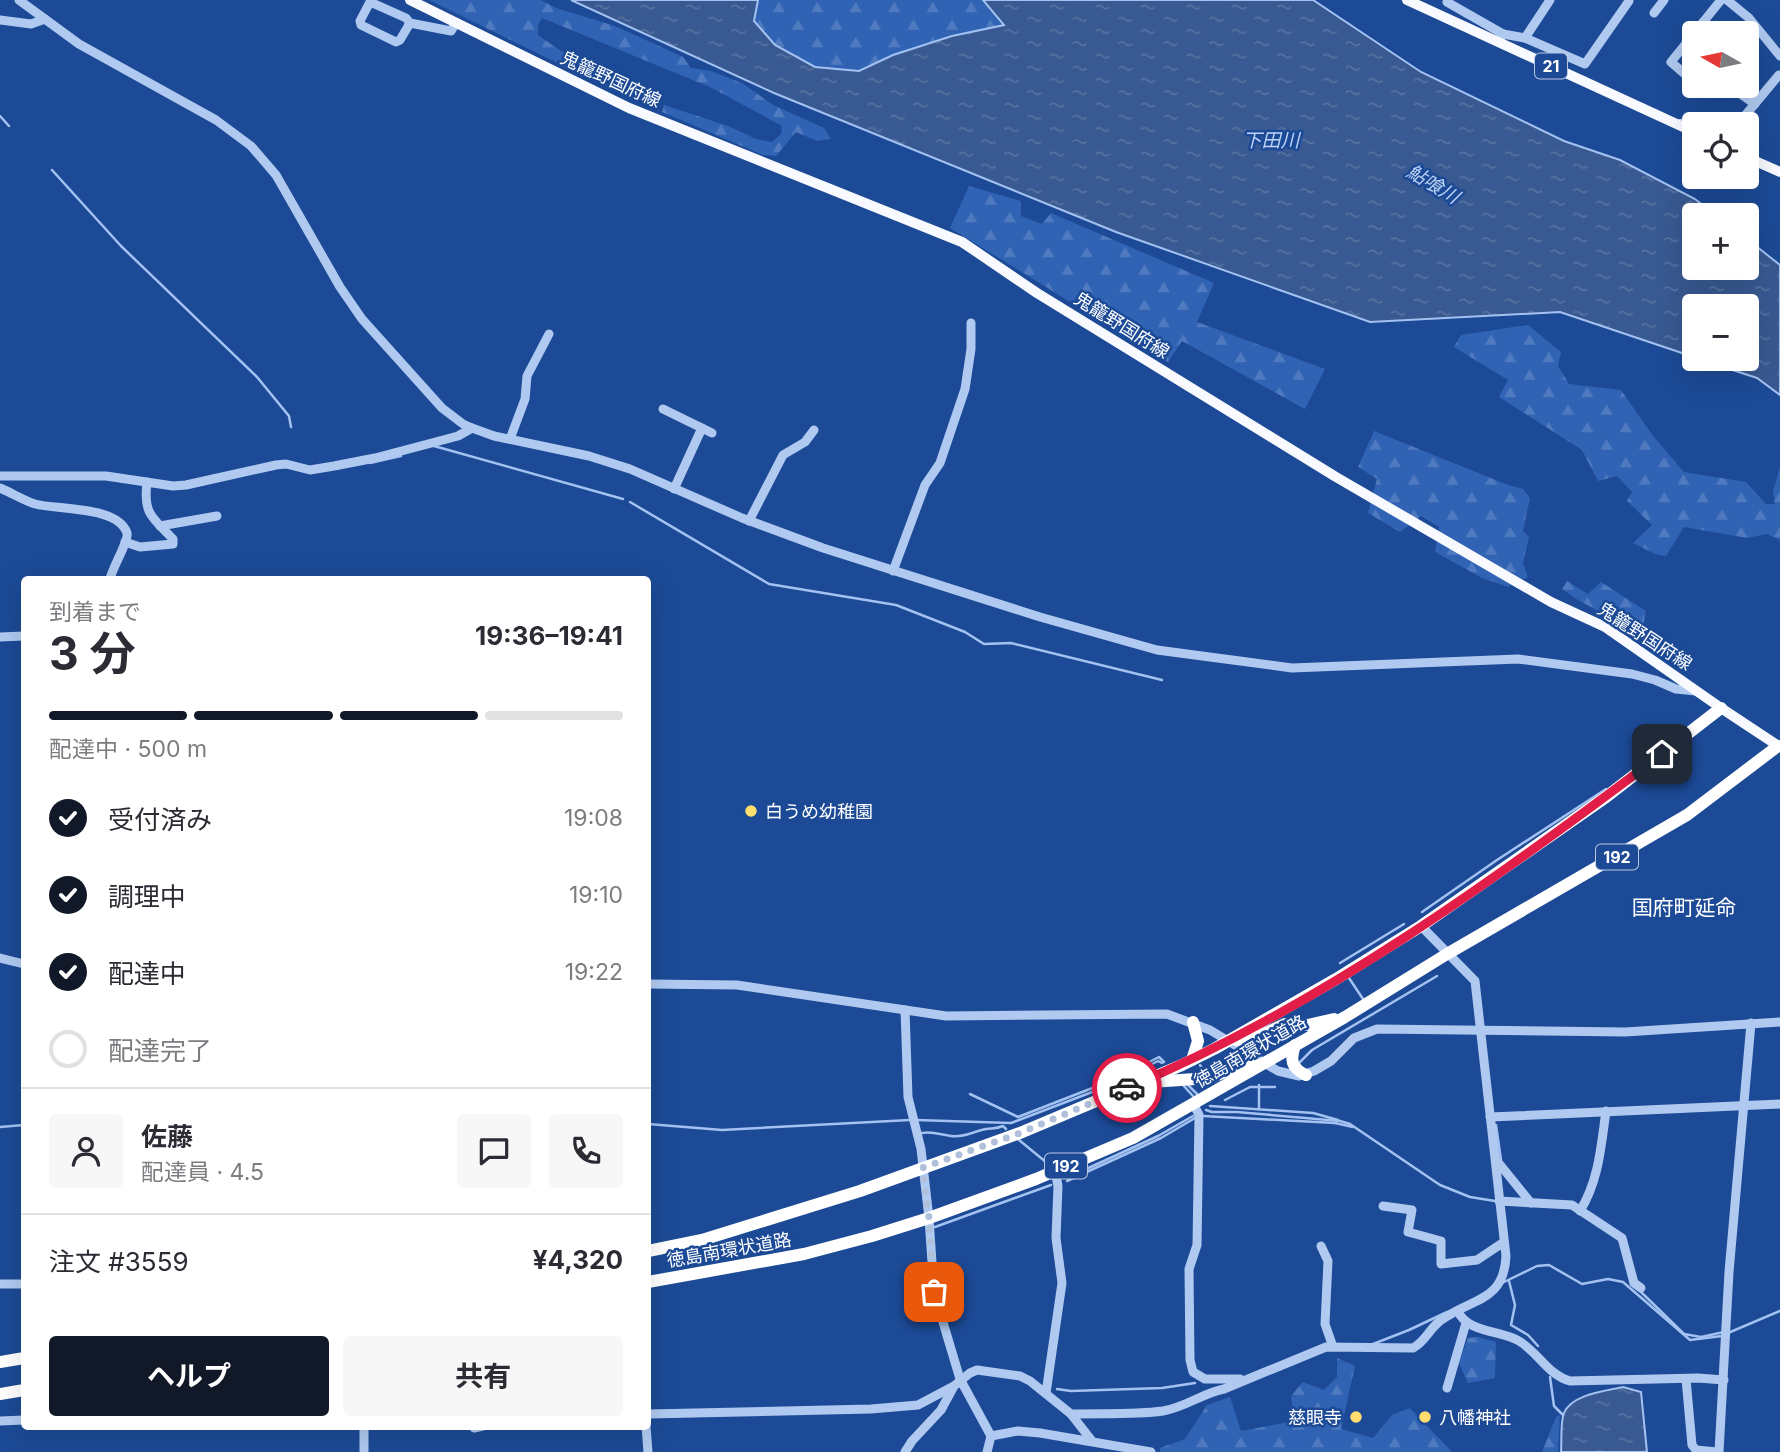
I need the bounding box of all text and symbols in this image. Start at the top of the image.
north arrow [1682,21,1759,98]
map controls [1682,21,1759,371]
street label: 鬼籠野国府線 [558,47,664,111]
road number: 21 [1535,54,1567,78]
button: locate [1682,112,1759,189]
water label: 下田川 [1242,129,1301,152]
water label: 鮎喰川 [1403,159,1465,210]
button: + [1682,203,1759,280]
street label: 鬼籠野国府線 [1071,287,1173,363]
button: − [1682,294,1759,371]
text: 到着まで [49,598,141,626]
street label: 鬼籠野国府線 [1594,598,1696,674]
text: 19:36–19:41 [475,620,623,651]
text: 3 分 [49,625,136,681]
pin [1632,724,1692,784]
text: 配達中 · 500 m [49,735,207,763]
icon: home [1643,735,1681,773]
icon: check [49,799,87,837]
place label: 白うめ幼稚園 [765,801,873,822]
marker: 白うめ幼稚園 [743,803,759,819]
text: 受付済み [108,804,212,835]
text: 19:08 [564,804,623,832]
road number: 192 [1596,844,1638,870]
icon: check [49,876,87,914]
text: 調理中 [108,881,186,912]
text: 19:10 [569,881,623,909]
district label: 国府町延命 [1632,895,1737,920]
icon: check [49,953,87,991]
text: 配達中 [108,958,186,989]
text: 19:22 [565,958,623,986]
street label: 徳島南環状道路 [1190,1010,1310,1092]
text: 配達完了 [108,1035,212,1066]
courier [1092,1053,1162,1123]
icon: car [1108,1069,1146,1107]
button: person [49,1114,123,1188]
button: chat [457,1114,531,1188]
button: phone [549,1114,623,1188]
text: 佐藤 [141,1121,193,1152]
road number: 192 [1045,1154,1087,1178]
text: 配達員 · 4.5 [141,1158,264,1186]
street label: 徳島南環状道路 [665,1229,793,1271]
text: ¥4,320 [533,1244,623,1275]
text: 注文 #3559 [49,1246,189,1277]
pin [904,1262,964,1322]
icon: bag [915,1273,953,1311]
button: ヘルプ [49,1336,329,1416]
button: 共有 [343,1336,623,1416]
place label: 慈眼寺 [1288,1407,1342,1428]
place label: 八幡神社 [1439,1407,1511,1428]
marker: 慈眼寺 [1348,1409,1364,1425]
marker: 八幡神社 [1417,1409,1433,1425]

